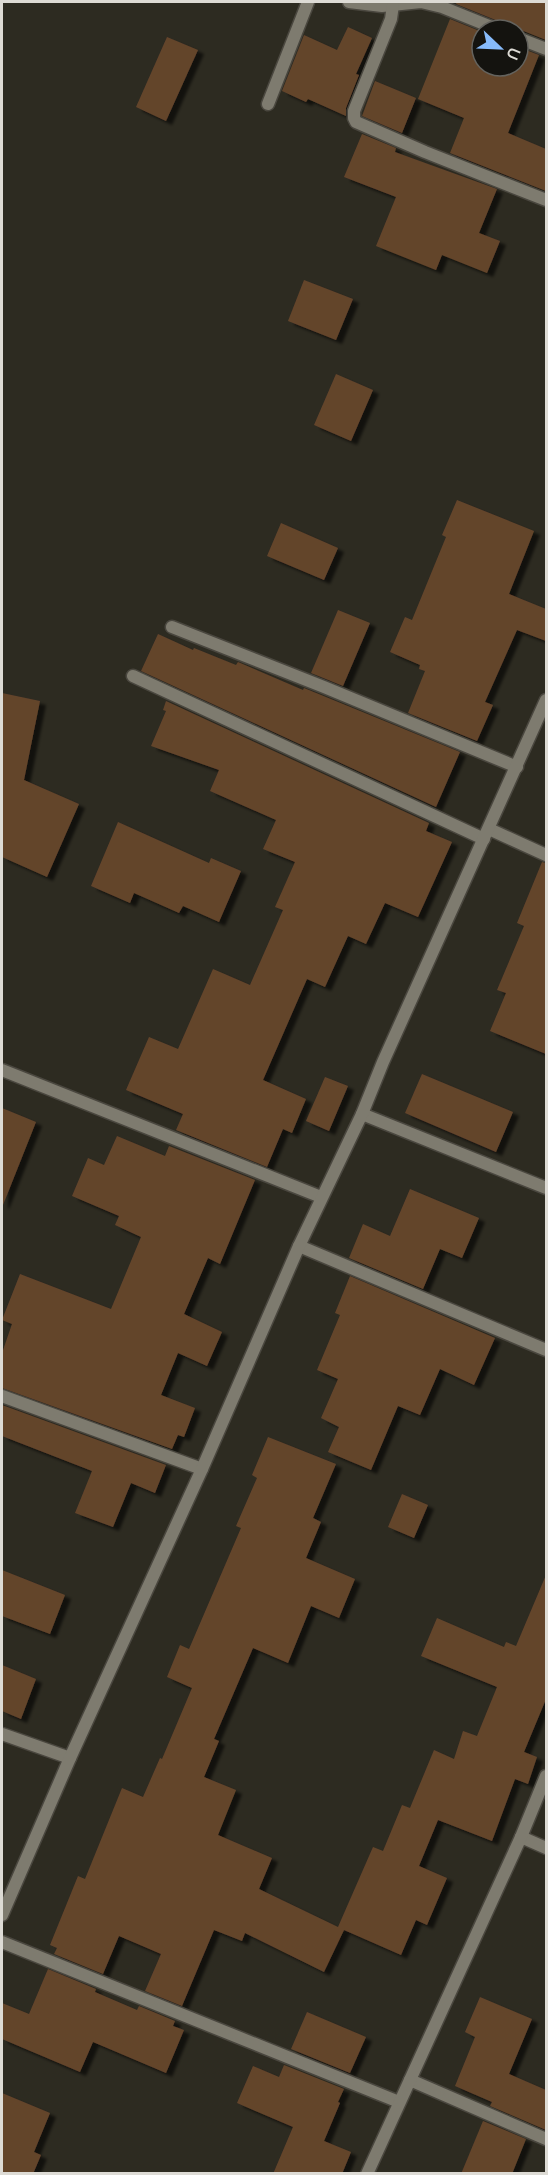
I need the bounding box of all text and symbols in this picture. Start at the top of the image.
north arrow [470,18,530,78]
text: U [501,44,526,63]

